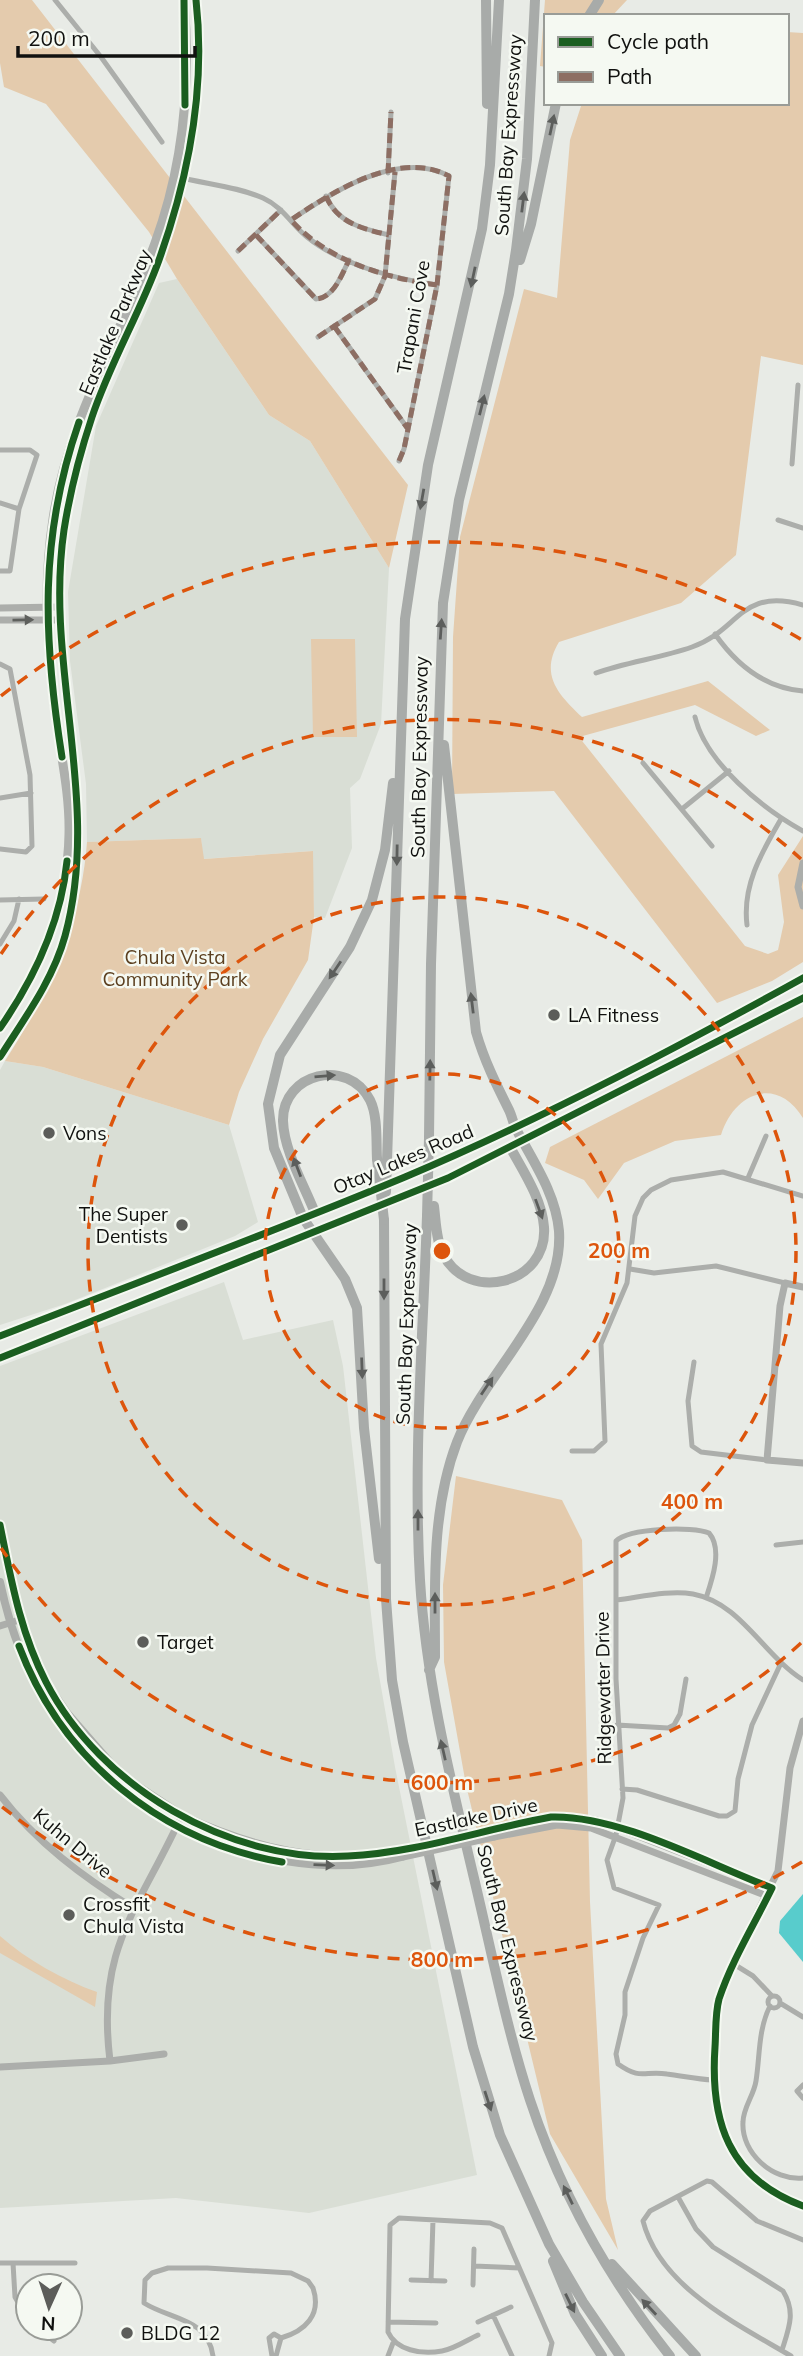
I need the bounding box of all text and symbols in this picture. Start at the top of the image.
scale bar [18,14,194,58]
legend [544,14,789,105]
text: 200 m [28,25,90,51]
text: Cycle path [607,28,709,54]
street label: South Bay Expressway [489,33,527,237]
text: Path [607,63,652,89]
one-way arrow [546,114,557,136]
one-way arrow [518,191,529,213]
street label: Eastlake Parkway [73,245,157,399]
street label: Trapani Cove [391,258,435,376]
one-way arrow [467,266,478,288]
one-way arrow [477,394,488,416]
one-way arrow [416,488,427,510]
one-way arrow [12,614,34,626]
one-way arrow [436,617,447,639]
street label: South Bay Expressway [405,656,433,858]
one-way arrow [391,844,403,866]
park label: Chula Vista Community Park [103,945,248,991]
one-way arrow [328,961,342,979]
one-way arrow [466,992,477,1014]
place label: LA Fitness [568,1003,659,1027]
marker: LA Fitness [546,1007,562,1023]
one-way arrow [424,1059,436,1081]
one-way arrow [314,1070,336,1081]
street label: Otay Lakes Road [329,1119,477,1199]
place label: Vons [63,1121,107,1145]
marker: Vons [41,1125,57,1141]
one-way arrow [291,1157,302,1178]
one-way arrow [534,1198,545,1219]
place label: The Super Dentists [79,1202,168,1248]
marker: The Super Dentists [174,1217,190,1233]
street label: South Bay Expressway [390,1223,422,1425]
text: 200 m [588,1237,650,1263]
centre of rings [430,1239,454,1263]
one-way arrow [378,1278,390,1300]
one-way arrow [356,1357,367,1379]
one-way arrow [480,1377,494,1395]
text: 400 m [661,1488,723,1514]
one-way arrow [412,1508,424,1530]
one-way arrow [429,1592,441,1614]
street label: Ridgewater Drive [590,1611,616,1765]
place label: Target [157,1630,214,1654]
marker: Target [135,1634,151,1650]
one-way arrow [438,1739,449,1761]
text: 600 m [411,1769,473,1795]
street label: Eastlake Drive [412,1792,540,1842]
street label: Kuhn Drive [29,1803,117,1883]
street label: South Bay Expressway [472,1842,544,2044]
one-way arrow [314,1860,336,1871]
one-way arrow [430,1869,441,1891]
place label: Crossfit Chula Vista [83,1892,184,1938]
marker: Crossfit Chula Vista [61,1907,77,1923]
text: 800 m [411,1946,473,1972]
one-way arrow [484,2090,494,2111]
one-way arrow [563,2185,574,2205]
north arrow [14,2272,84,2342]
one-way arrow [564,2293,575,2313]
one-way arrow [641,2299,657,2316]
text: N [40,2312,56,2336]
place label: BLDG 12 [141,2321,220,2345]
marker: BLDG 12 [119,2325,135,2341]

